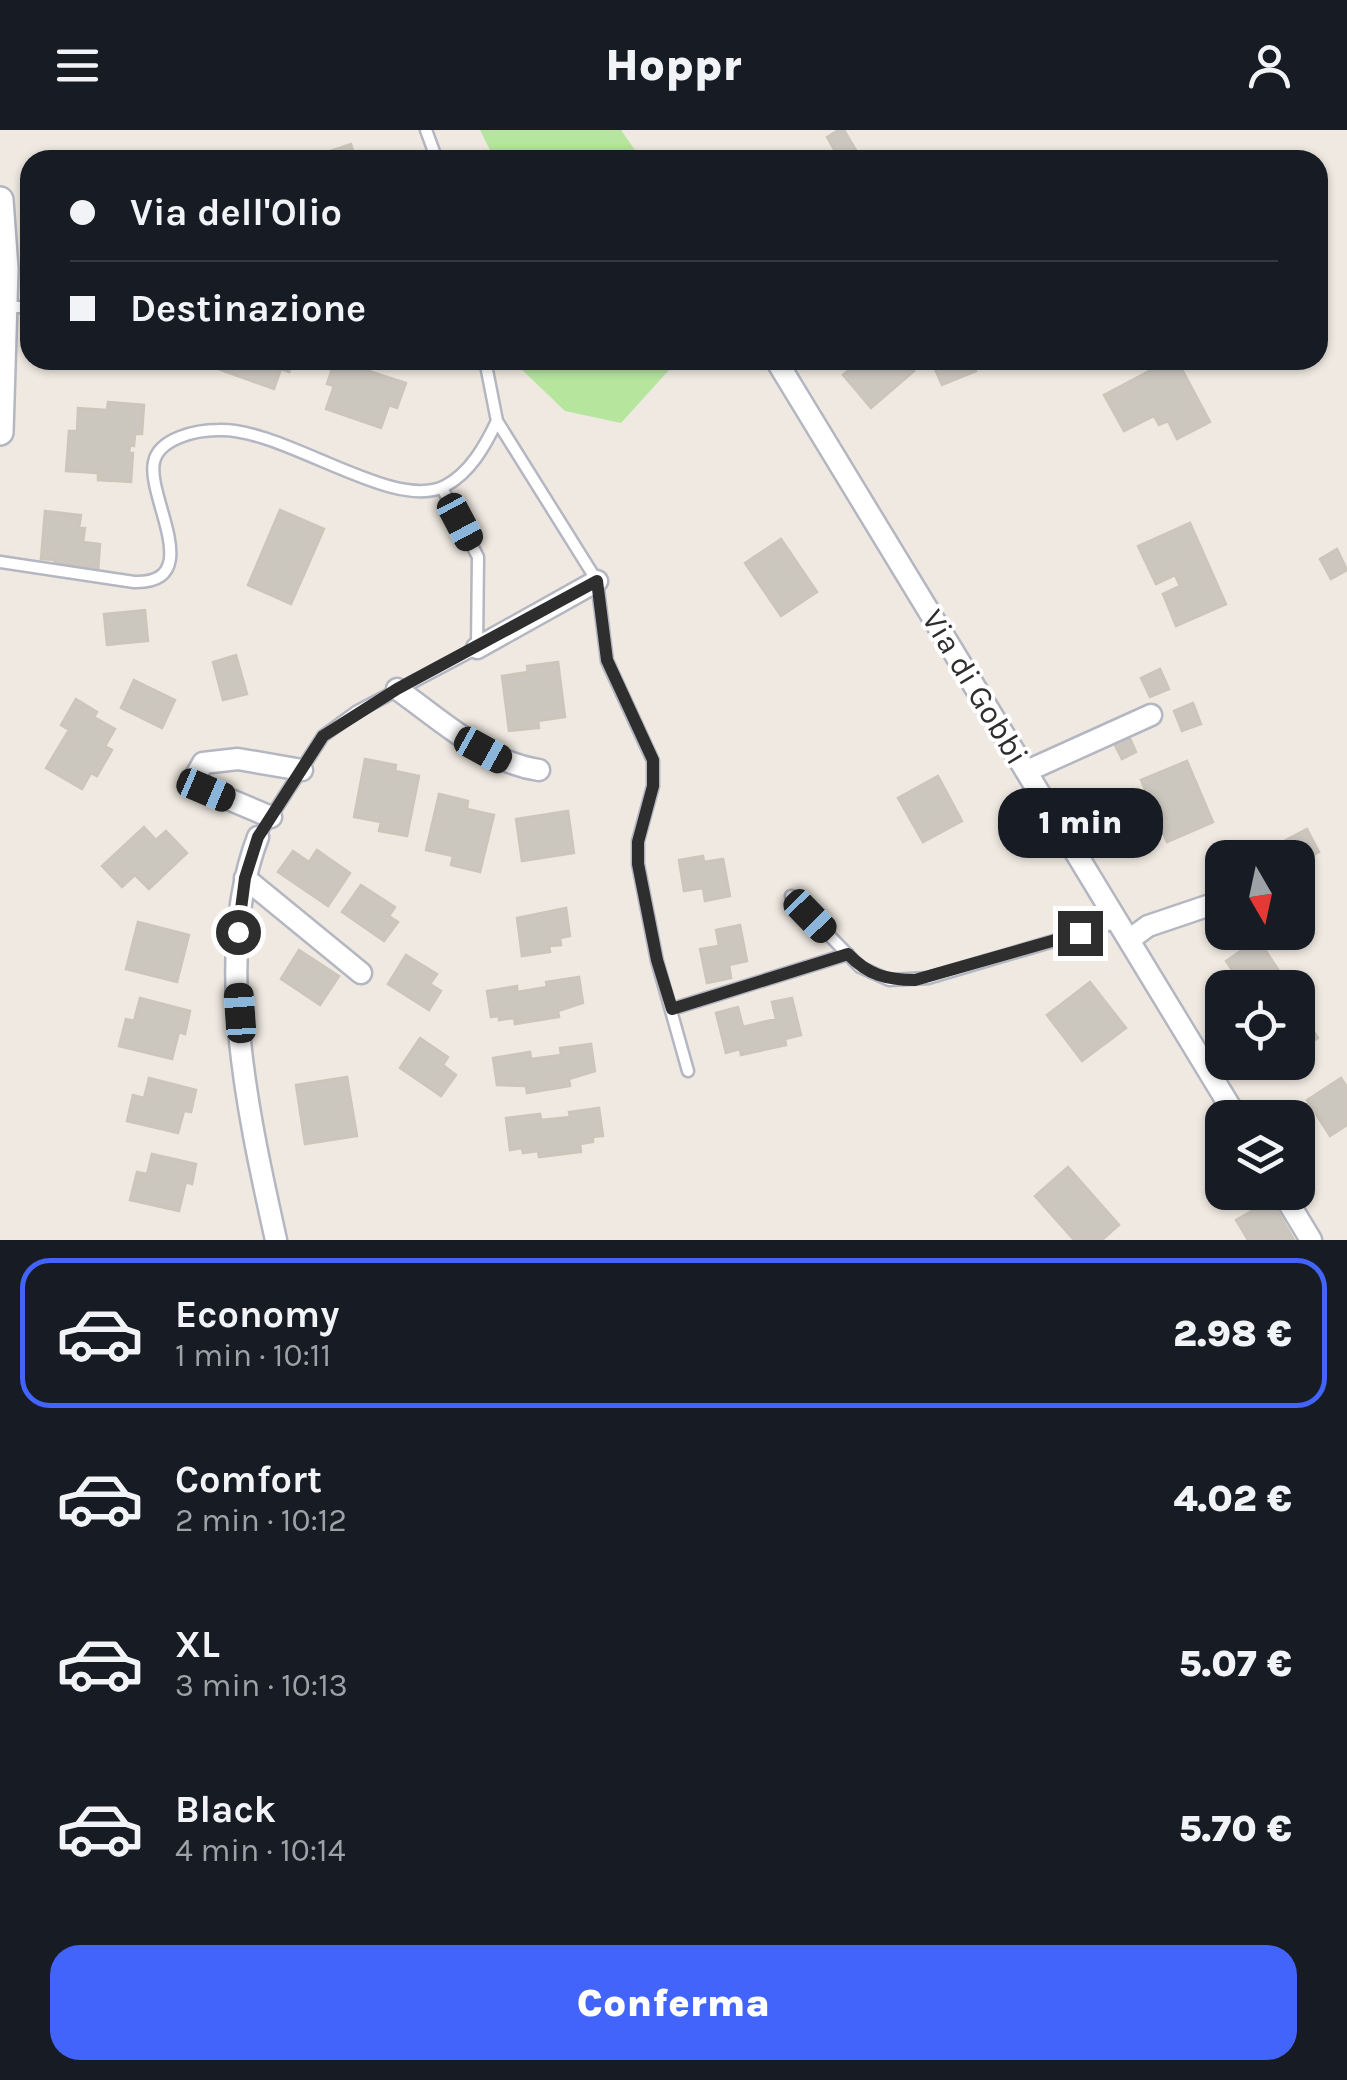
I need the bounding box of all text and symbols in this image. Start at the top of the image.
icon: menu [50,38,105,93]
icon: person [1242,38,1297,93]
text: Hoppr [605,39,742,91]
text: Via dell'Olio [130,190,342,235]
text: Destinazione [130,286,366,331]
car [433,488,487,556]
street label: Via di Gobbi [914,603,1036,771]
car [449,722,517,778]
car [173,764,239,816]
callout: 1 min [998,788,1162,858]
text: 1 min [1039,804,1122,841]
north arrow [1205,840,1315,950]
map controls [1205,840,1315,1210]
car [778,884,842,948]
route start [216,910,261,955]
route end [1058,911,1103,956]
button: locate [1205,970,1315,1080]
car [223,982,257,1044]
button: layers [1205,1100,1315,1210]
icon: car [55,1288,145,1378]
text: Economy [175,1292,339,1337]
text: 2.98 € [1173,1311,1292,1356]
text: 1 min · 10:11 [175,1337,331,1374]
icon: car [55,1453,145,1543]
text: Comfort [175,1457,322,1502]
text: 4.02 € [1174,1476,1292,1521]
text: 2 min · 10:12 [175,1502,347,1539]
icon: car [55,1618,145,1708]
text: XL [175,1622,220,1667]
text: 5.07 € [1179,1641,1292,1686]
text: 3 min · 10:13 [175,1667,348,1704]
icon: car [55,1783,145,1873]
text: Black [175,1787,276,1832]
text: 5.70 € [1179,1806,1292,1851]
text: 4 min · 10:14 [175,1832,346,1869]
button: Conferma [50,1945,1297,2060]

